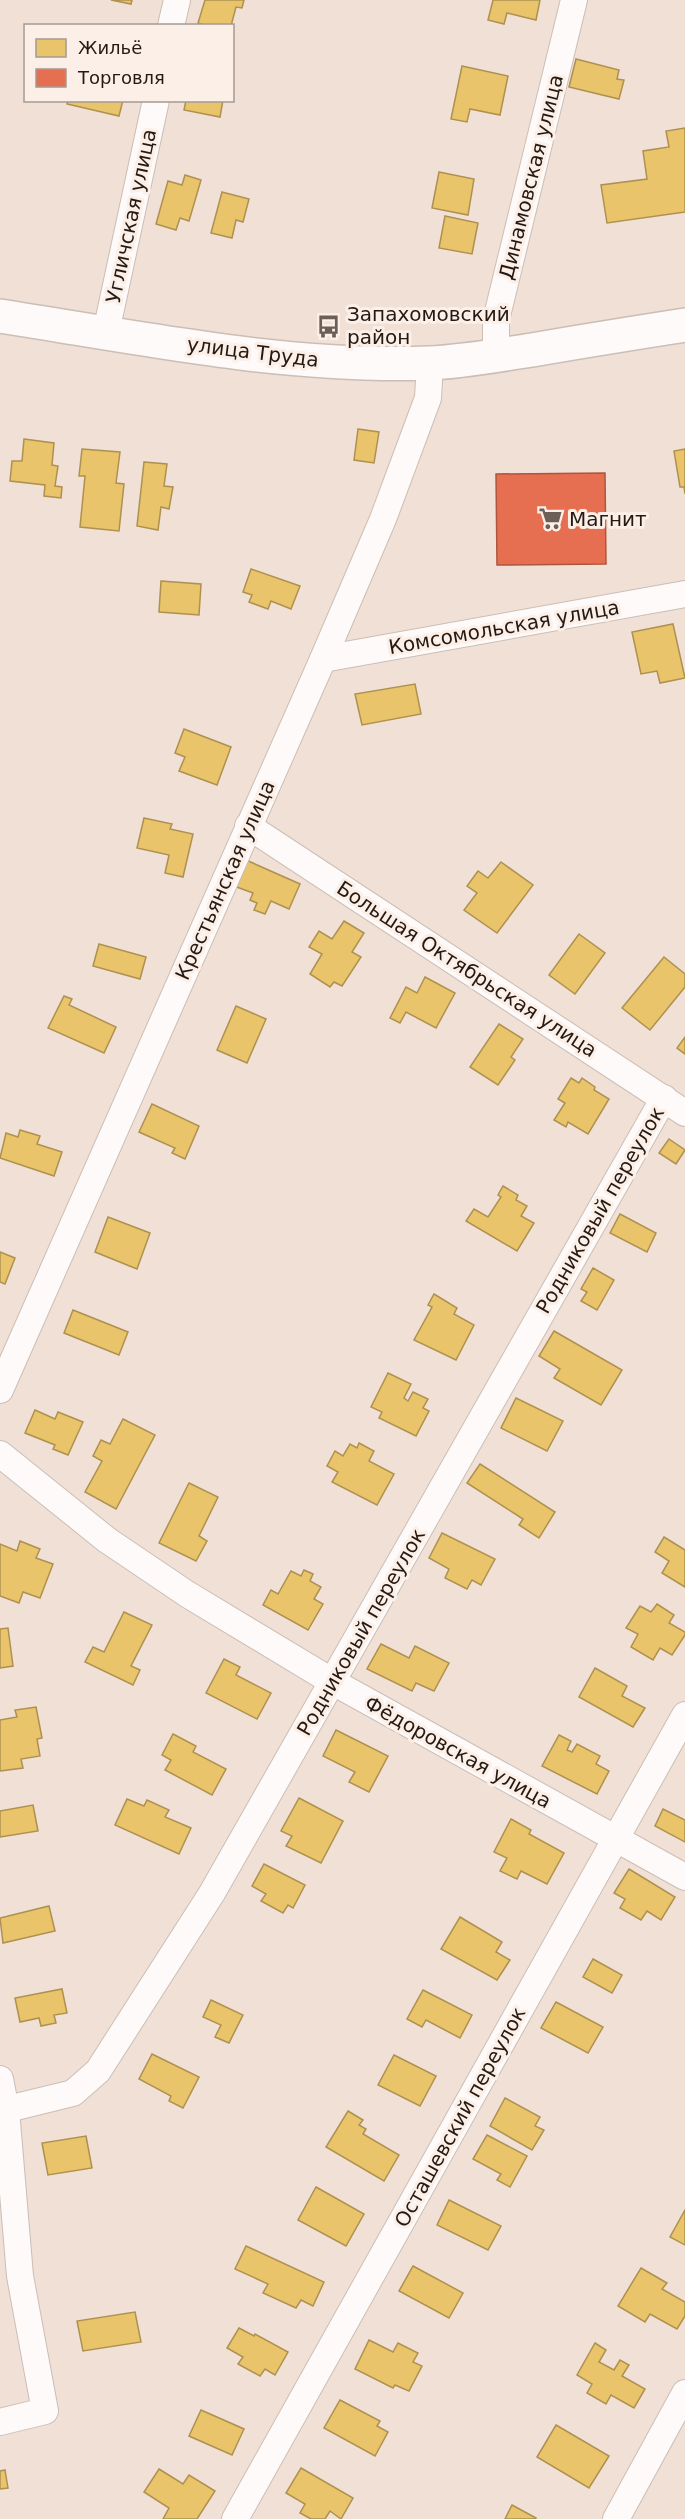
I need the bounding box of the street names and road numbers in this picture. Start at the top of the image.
street label: Динамовская улица [494,72,568,282]
street label: Угличская улица [101,127,161,305]
street label: улица Труда [186,332,320,372]
street label: Комсомольская улица [387,595,621,659]
street label: Крестьянская улица [170,776,280,984]
street label: Большая Октябрьская улица [333,876,601,1062]
street label: Родниковый переулок [531,1102,669,1318]
street label: Родниковый переулок [292,1524,430,1740]
street label: Фёдоровская улица [361,1691,555,1813]
street label: Осташевский переулок [389,2003,531,2231]

